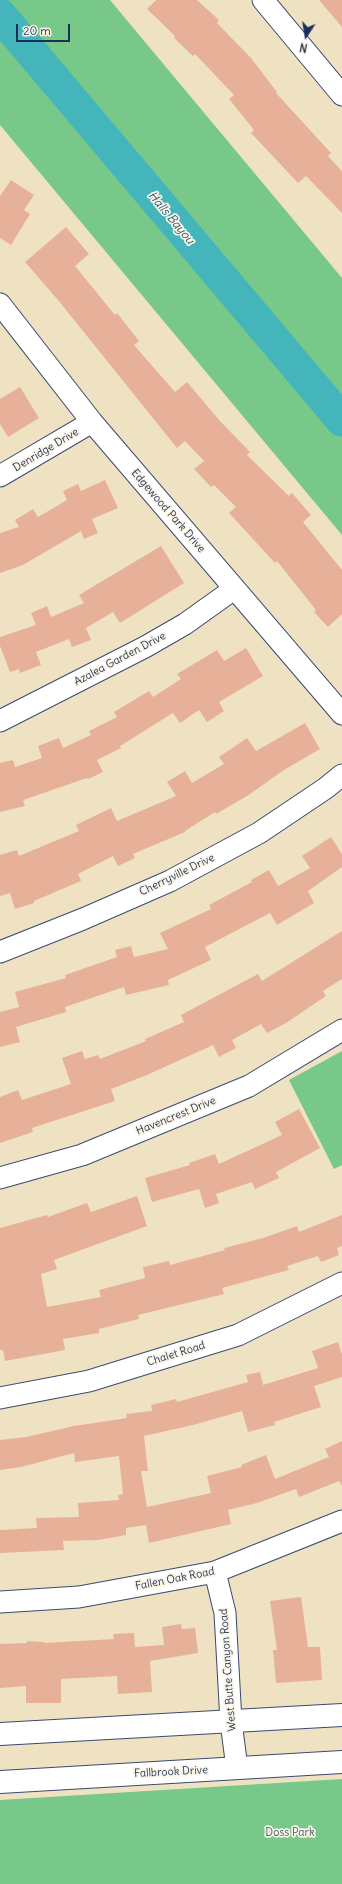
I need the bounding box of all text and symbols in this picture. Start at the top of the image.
scale bar [18,16,72,42]
north arrow [286,16,326,56]
text: 20 m [23,23,51,38]
text: N [298,40,309,55]
water label: Halls Bayou [145,189,197,247]
street label: Denridge Drive [11,425,81,475]
street label: Edgewood Park Drive [128,467,208,555]
street label: Azalea Garden Drive [72,629,168,689]
street label: Cherryville Drive [137,851,217,899]
street label: Havencrest Drive [134,1094,218,1138]
street label: Chalet Road [145,1339,207,1369]
street label: Fallen Oak Road [134,1565,216,1593]
street label: West Butte Canyon Road [217,1608,239,1732]
street label: Fallbrook Drive [134,1763,208,1781]
park label: Doss Park [265,1826,315,1840]

